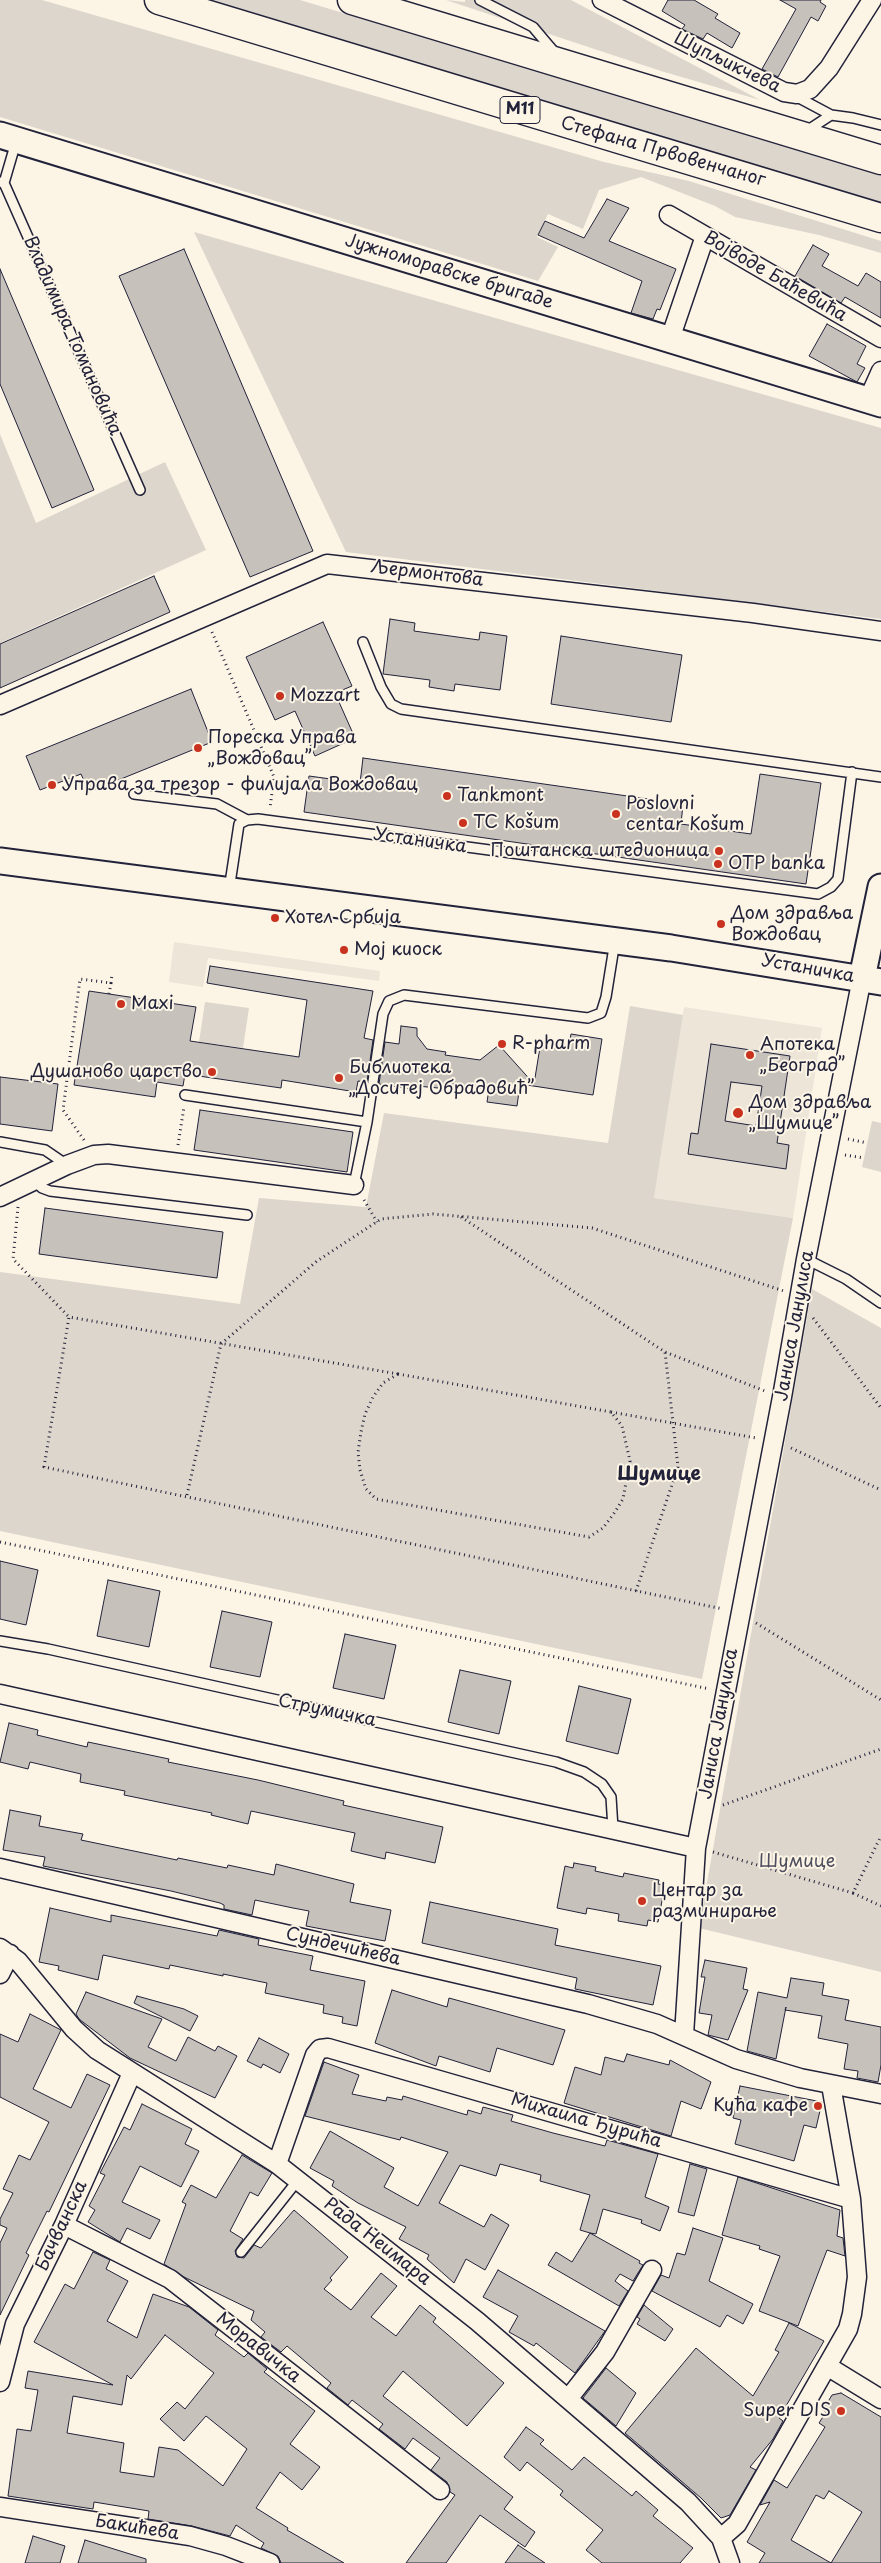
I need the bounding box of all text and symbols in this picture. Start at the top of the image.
street label: Шупљикчева [670,28,784,98]
road number: M11 [500,96,540,124]
street label: Стефана Првовенчаног [558,112,768,192]
street label: Војводе Баћевића [700,227,850,327]
street label: Јужноморавске бригаде [342,230,556,314]
street label: Владимира Томановића [18,233,126,439]
street label: Љермонтова [369,556,485,592]
place label: Mozzart [290,685,360,707]
marker: Mozzart [274,690,286,702]
place label: Пореска Управа „Вождовац” [208,727,356,770]
marker: Пореска Управа „Вождовац” [192,742,204,754]
place label: Управа за трезор - филијала Вождовац [62,774,418,796]
marker: Управа за трезор - филијала Вождовац [46,779,58,791]
place label: Tankmont [457,785,544,807]
marker: Tankmont [441,790,453,802]
place label: Poslovni centar Košum [626,793,744,836]
marker: Poslovni centar Košum [610,808,622,820]
place label: TC Košum [473,812,559,834]
marker: TC Košum [457,817,469,829]
street label: Устаничка [372,824,468,858]
place label: Поштанска штедионица [490,840,709,862]
marker: Поштанска штедионица [713,845,725,857]
place label: OTP banka [728,853,825,875]
marker: OTP banka [712,858,724,870]
place label: Дом здравља Вождовац [731,903,853,946]
place label: Хотел Србија [285,907,401,929]
marker: Хотел Србија [269,912,281,924]
marker: Дом здравља Вождовац [715,918,727,930]
place label: Мој киоск [354,939,442,961]
marker: Мој киоск [338,944,350,956]
street label: Устаничка [760,950,856,988]
place label: Maxi [131,993,174,1015]
marker: Maxi [115,998,127,1010]
place label: R-pharm [512,1033,590,1055]
place label: Апотека „Београд” [760,1034,845,1076]
marker: R-pharm [496,1038,508,1050]
marker: Апотека „Београд” [744,1049,756,1061]
place label: Библиотека „Доситеј Обрадовић” [349,1057,534,1100]
place label: Душаново царство [31,1061,202,1083]
marker: Душаново царство [206,1066,218,1078]
marker: Библиотека „Доситеј Обрадовић” [333,1072,345,1084]
place label: Дом здравља „Шумице” [749,1092,871,1134]
marker: Дом здравља „Шумице” [731,1106,745,1120]
street label: Јаниса Јанулиса [771,1249,819,1403]
district label: Шумице [617,1464,701,1486]
street label: Јаниса Јанулиса [695,1647,743,1801]
street label: Струмичка [276,1690,378,1732]
park label: Шумице [759,1851,835,1873]
place label: Центар за разминирање [652,1880,777,1922]
marker: Центар за разминирање [636,1895,648,1907]
street label: Сундечићева [284,1923,402,1971]
street label: Михаила Ђурића [508,2089,664,2153]
place label: Кућа кафе [713,2095,808,2117]
marker: Кућа кафе [812,2100,824,2112]
street label: Бачванска [32,2177,92,2275]
street label: Рада Неимара [319,2194,435,2290]
street label: Моравичка [211,2308,305,2388]
place label: Super DIS [743,2400,831,2422]
marker: Super DIS [835,2405,847,2417]
street label: Бакићева [93,2511,181,2545]

